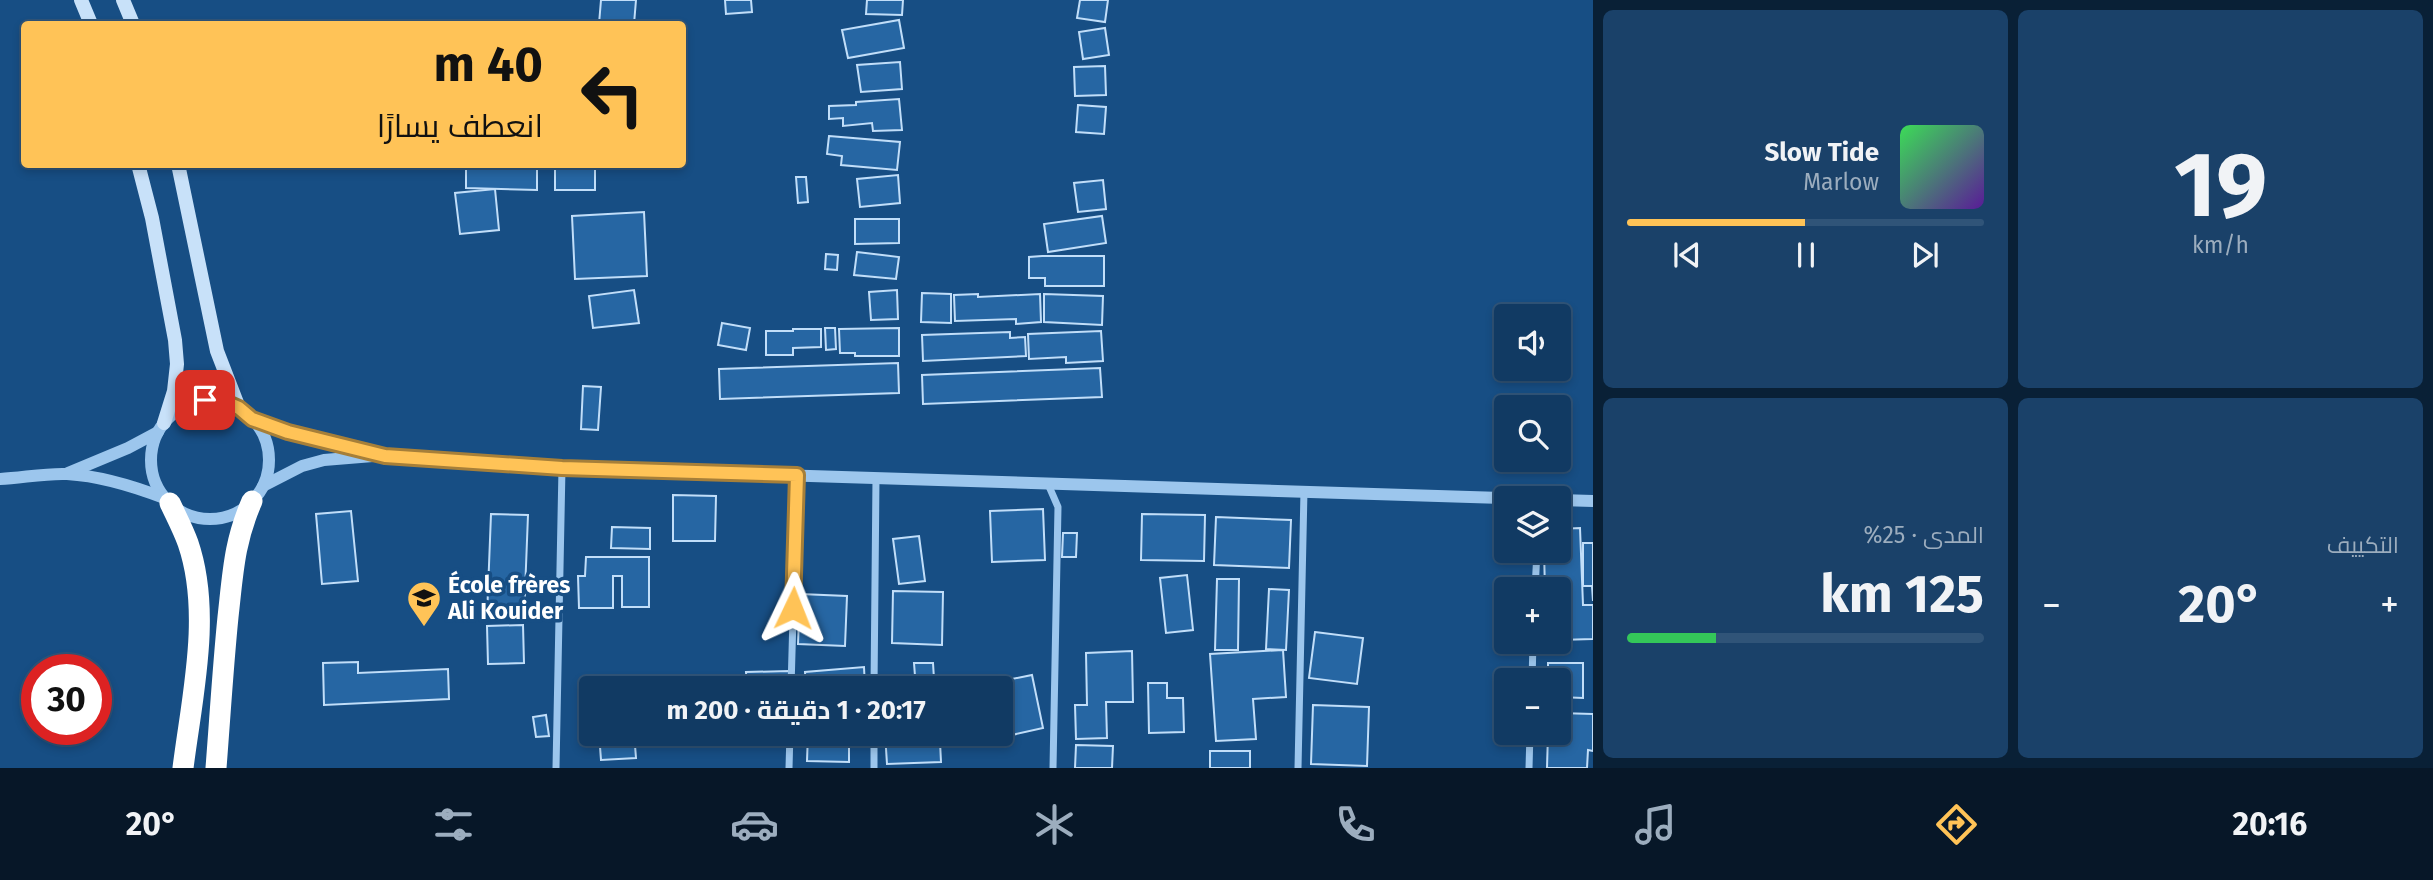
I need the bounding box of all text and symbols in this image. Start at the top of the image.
text: 40 m [434,35,543,94]
icon: left [567,49,658,140]
text: انعطف يسارًا [377,107,543,145]
text: 19 [2174,131,2267,240]
text: Slow Tide [1764,137,1879,168]
text: Marlow [1803,168,1879,196]
text: km/h [2192,231,2249,259]
icon: previous [1668,236,1706,274]
icon: pause [1787,236,1825,274]
icon: next [1906,236,1944,274]
map controls [1494,304,1571,745]
button: sound [1494,304,1571,381]
pin [175,370,235,430]
icon: arrive [186,381,224,419]
button: search [1494,395,1571,472]
button: layers [1494,486,1571,563]
text: المدى · 25% [1863,521,1984,549]
text: التكييف [2327,531,2399,559]
text: 125 km [1820,563,1984,626]
place label: École frères Ali Kouider [447,570,570,625]
position arrow [756,571,830,645]
text: 20° [2178,573,2263,636]
button: + [1494,577,1571,654]
school or university icon: École frères Ali Kouider [405,579,443,628]
text: − [2042,582,2061,628]
text: + [2380,582,2399,628]
speed limit sign: 30 [21,654,112,745]
button: − [1494,668,1571,745]
text: 20:17 · 1 دقيقة · 200 m [666,695,926,726]
icon: filters [429,800,478,849]
icon: car [730,800,779,849]
icon: climate [1030,800,1079,849]
icon: phone [1331,800,1380,849]
icon: music [1631,800,1680,849]
icon: directions [1932,800,1981,849]
text: 20° [126,805,178,843]
text: 20:16 [2232,805,2307,843]

